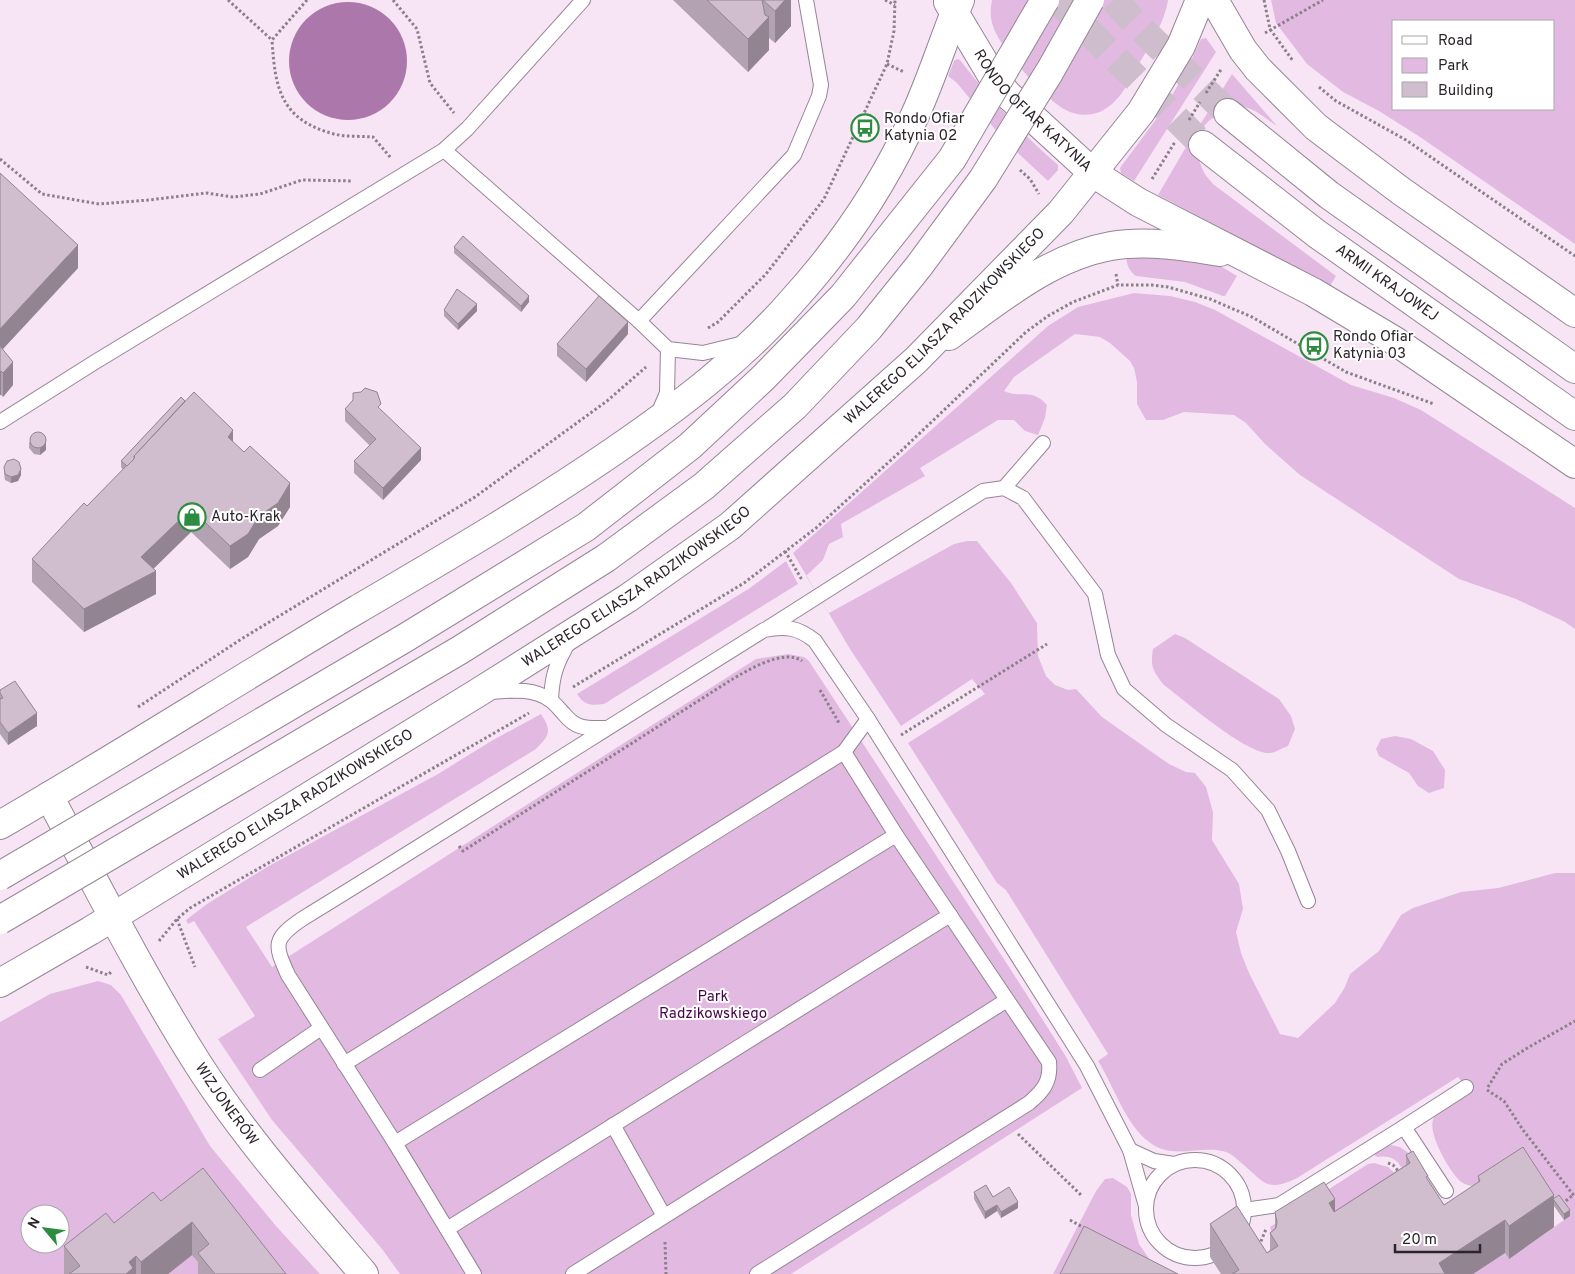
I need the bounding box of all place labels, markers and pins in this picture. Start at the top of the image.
place label: Rondo Ofiar Katynia 02 [884,110,965,146]
bus stop icon: Rondo Ofiar Katynia 02 [850,113,880,143]
place label: Rondo Ofiar Katynia 03 [1333,328,1414,364]
bus stop icon: Rondo Ofiar Katynia 03 [1299,331,1329,361]
shop icon: Auto-Krak [177,502,207,532]
place label: Auto-Krak [211,508,281,527]

